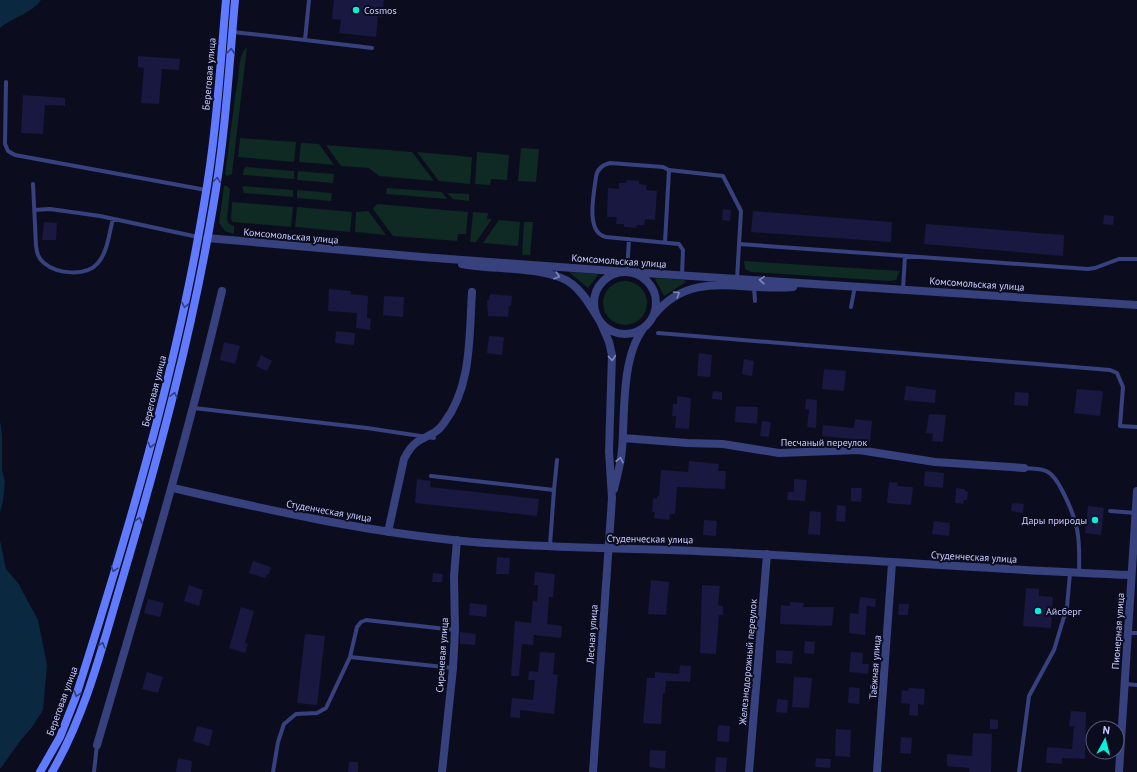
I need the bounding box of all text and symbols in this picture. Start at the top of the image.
place label: Cosmos [364,4,397,17]
marker: Cosmos [351,5,361,15]
street label: Береговая улица [199,37,219,111]
one-way arrow [226,48,235,54]
one-way arrow [212,177,221,183]
street label: Комсомольская улица [243,225,339,247]
street label: Комсомольская улица [571,251,667,271]
one-way arrow [553,271,560,280]
street label: Комсомольская улица [929,274,1025,294]
one-way arrow [759,276,765,285]
one-way arrow [673,292,680,299]
one-way arrow [181,301,189,308]
street label: Береговая улица [139,354,169,428]
one-way arrow [608,355,617,361]
one-way arrow [170,392,178,398]
street label: Песчаный переулок [781,436,867,449]
one-way arrow [147,441,156,448]
one-way arrow [616,456,624,463]
street label: Студенческая улица [285,497,373,525]
place label: Дары природы [1022,514,1087,527]
marker: Дары природы [1090,515,1100,525]
one-way arrow [134,517,143,524]
street label: Студенческая улица [607,532,693,546]
street label: Студенческая улица [930,548,1018,566]
one-way arrow [110,566,119,573]
street label: Пионерная улица [1109,592,1127,670]
street label: Железнодорожный переулок [736,598,760,727]
street label: Лесная улица [583,604,601,665]
place label: Айсберг [1046,605,1082,618]
marker: Айсберг [1033,606,1043,616]
street label: Сиреневая улица [433,617,451,693]
street label: Таёжная улица [866,634,884,700]
one-way arrow [97,642,106,649]
street label: Береговая улица [43,665,81,737]
one-way arrow [73,690,81,697]
north arrow [1085,720,1125,760]
text: N [1102,723,1111,737]

